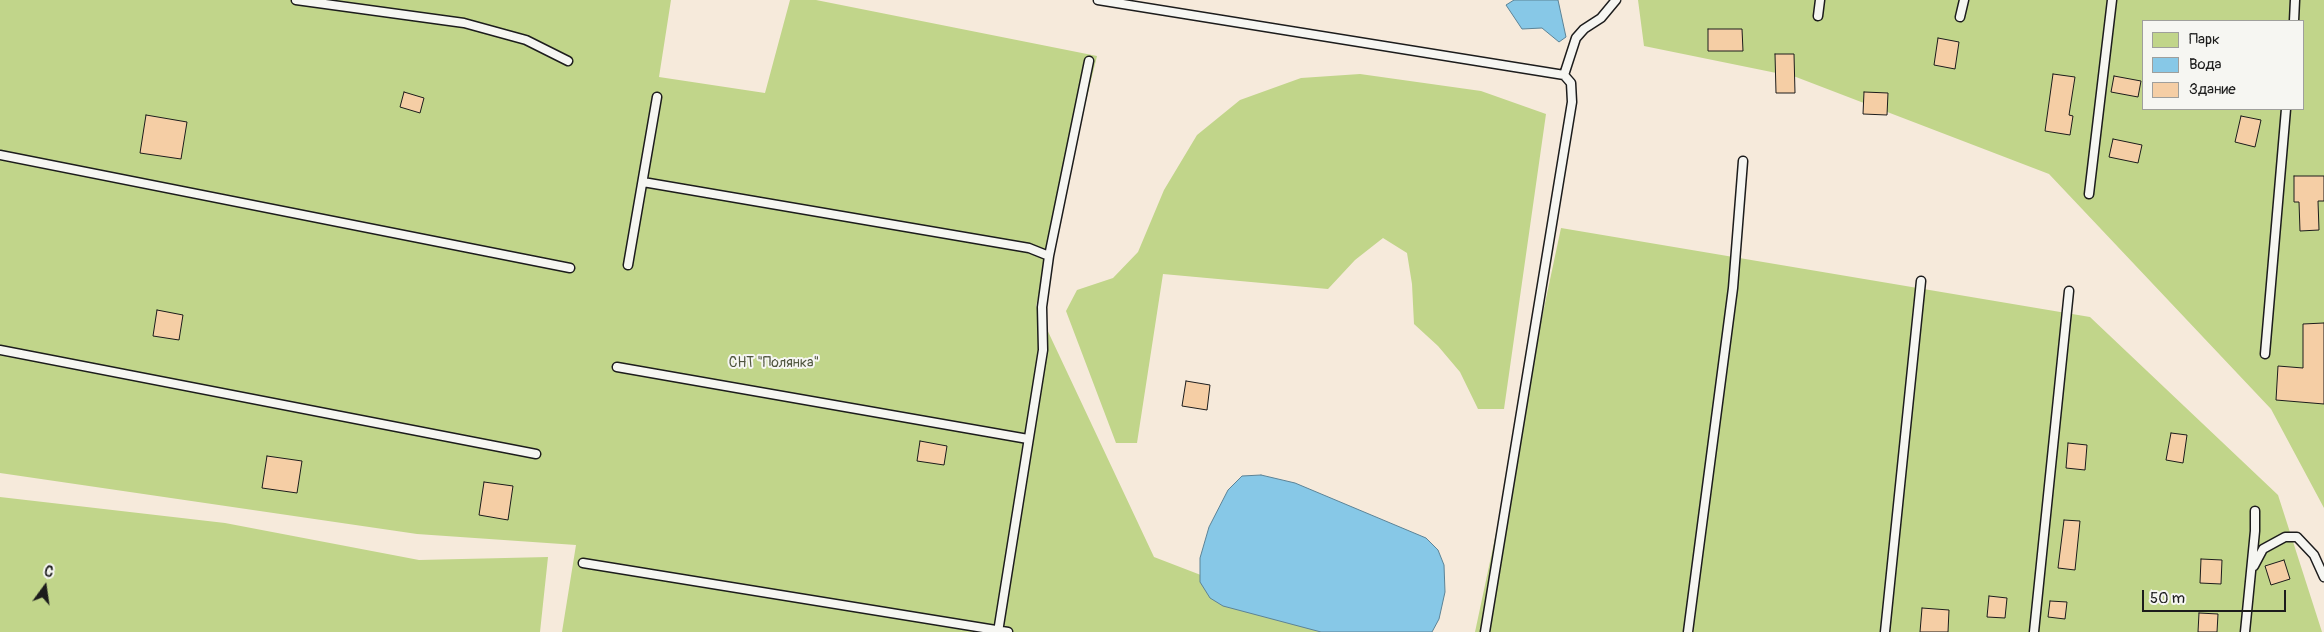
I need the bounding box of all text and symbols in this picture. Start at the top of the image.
legend [2142,20,2304,110]
text: Парк [2189,30,2220,49]
text: Вода [2189,55,2222,74]
text: Здание [2189,80,2236,99]
park label: СНТ "Полянка" [729,355,819,371]
north arrow [20,562,70,612]
text: С [42,563,55,581]
scale bar [2144,580,2288,612]
text: 50 m [2150,589,2185,608]

